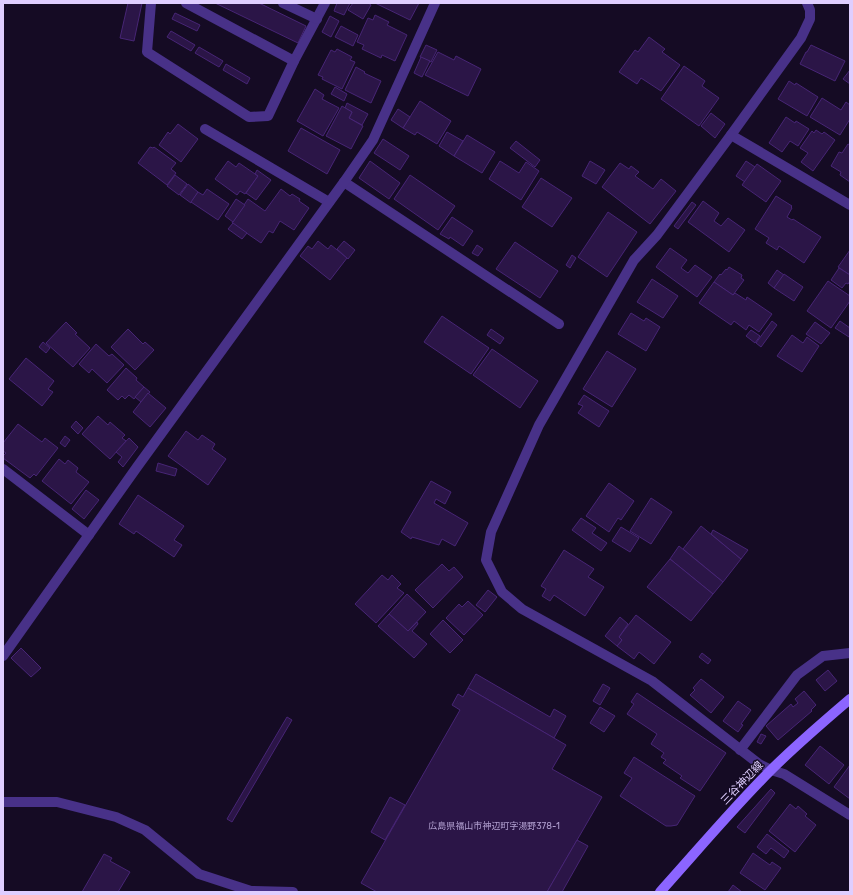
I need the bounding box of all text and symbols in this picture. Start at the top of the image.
street label: 三谷神辺線 [718,759,766,807]
house number: 広島県福山市神辺町字湯野378-1 [428,821,560,831]

